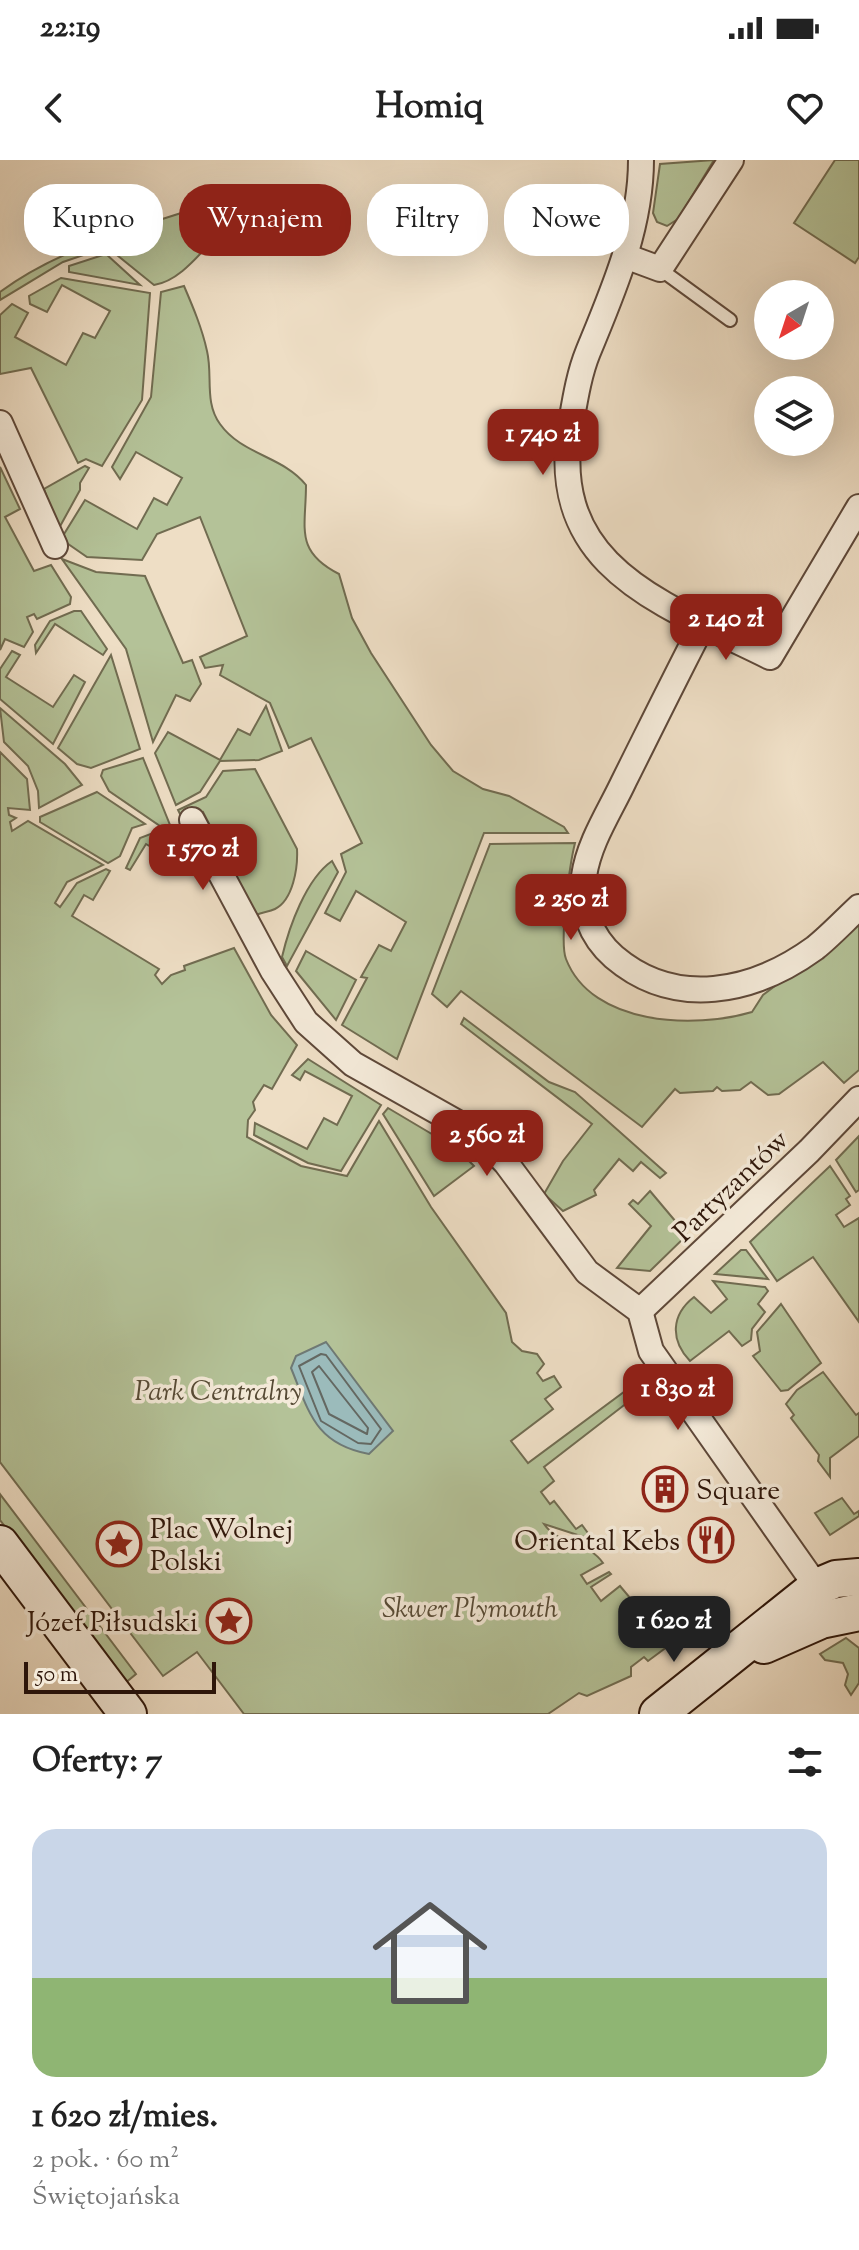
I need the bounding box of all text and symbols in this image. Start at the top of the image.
text: 22:19 [40,7,100,50]
text: Homiq [375,82,484,134]
icon: back [32,86,76,130]
icon: heart [783,86,827,130]
chip: Kupno [24,184,163,256]
chip: Wynajem [179,184,351,256]
chip: Filtry [367,184,488,256]
chip: Nowe [504,184,629,256]
north arrow [754,280,834,360]
map controls [754,280,834,456]
button: layers [754,376,834,456]
pin: 1 740 zł [460,409,626,477]
text: 1 740 zł [506,416,580,453]
pin: 2 140 zł [643,594,809,662]
text: 2 140 zł [688,601,764,638]
pin: 1 570 zł [120,824,286,892]
text: 1 570 zł [167,831,239,868]
pin: 2 250 zł [488,874,654,942]
text: 2 250 zł [533,881,609,918]
pin: 2 560 zł [404,1110,570,1178]
text: 2 560 zł [449,1117,525,1154]
street label: Partyzantów [665,1122,799,1253]
pin: 1 830 zł [595,1364,761,1432]
text: 1 830 zł [641,1371,715,1408]
park label: Park Centralny [134,1373,302,1413]
building icon: Square [641,1465,689,1513]
place label: Square [696,1472,780,1512]
place label: Plac Wolnej Polski [150,1511,293,1583]
restaurant icon: Oriental Kebs [687,1516,735,1564]
place icon: Plac Wolnej Polski [95,1520,143,1568]
place label: Oriental Kebs [514,1523,680,1563]
park label: Skwer Plymouth [382,1590,558,1630]
pin: 1 620 zł [591,1596,757,1664]
place icon: Józef Piłsudski [205,1597,253,1645]
text: 1 620 zł [636,1603,712,1640]
place label: Józef Piłsudski [25,1604,198,1644]
scale bar [24,1658,216,1694]
text: 50 m [36,1660,78,1692]
text: Oferty: 7 [32,1738,162,1787]
icon: filters [783,1740,827,1784]
icon: home [358,1881,502,2025]
text: 1 620 zł/mies. [32,2093,218,2142]
text: 2 pok. · 60 m² [32,2142,179,2179]
text: Świętojańska [32,2179,180,2216]

